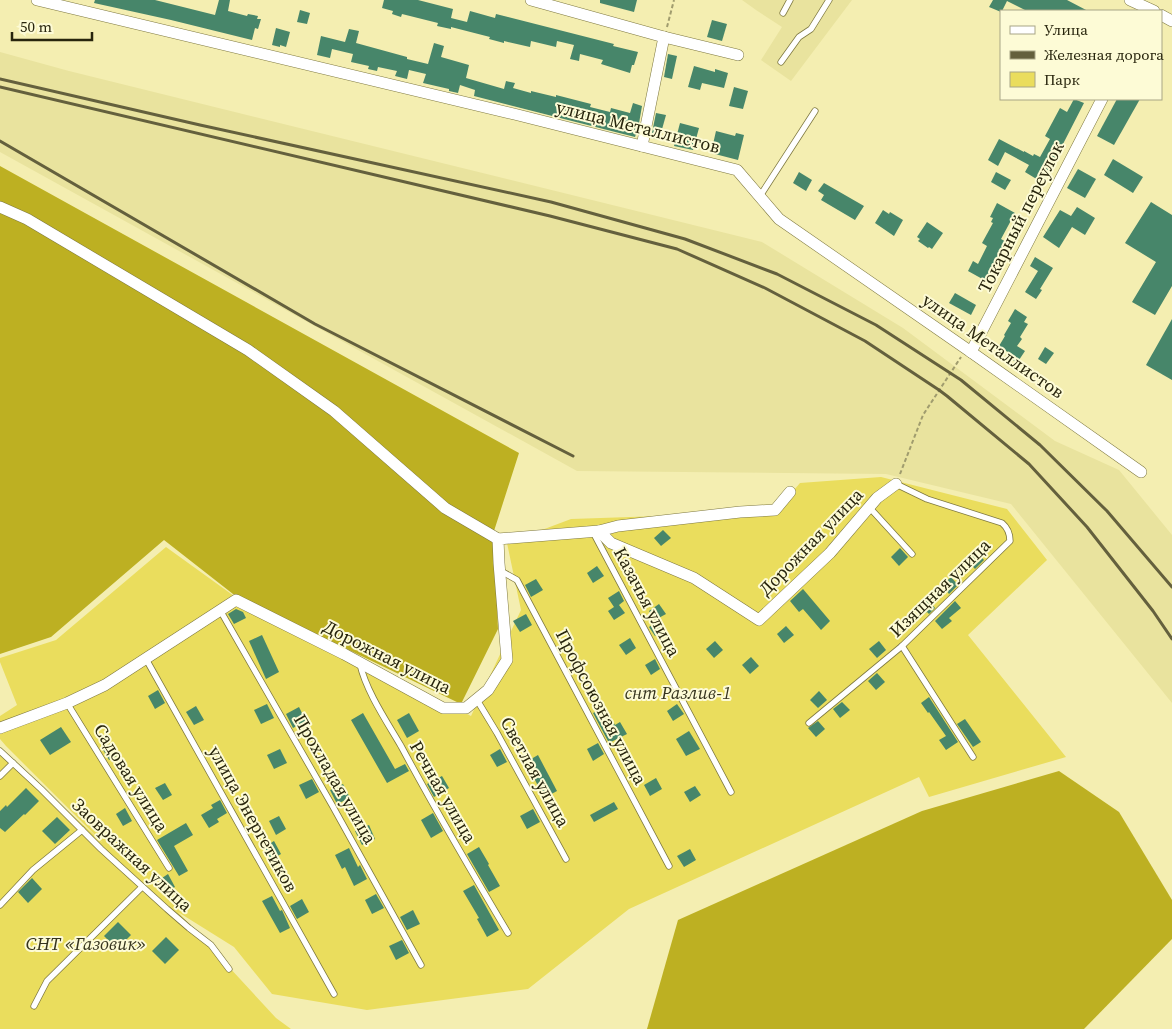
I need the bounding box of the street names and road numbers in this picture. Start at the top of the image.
street label: улица Металлистов [554,94,723,159]
street label: Токарный переулок [971,137,1070,297]
street label: улица Металлистов [917,287,1069,404]
street label: Дорожная улица [753,482,869,601]
street label: Изящная улица [884,532,996,642]
street label: Казачья улица [608,543,687,662]
street label: Дорожная улица [319,613,456,700]
street label: Профсоюзная улица [550,625,653,790]
street label: Прохладая улица [288,709,383,849]
street label: Светлая улица [495,712,577,832]
street label: Садовая улица [88,719,175,837]
street label: Речная улица [404,736,483,848]
street label: улица Энергетиков [203,741,304,896]
street label: Заовражная улица [67,792,199,918]

